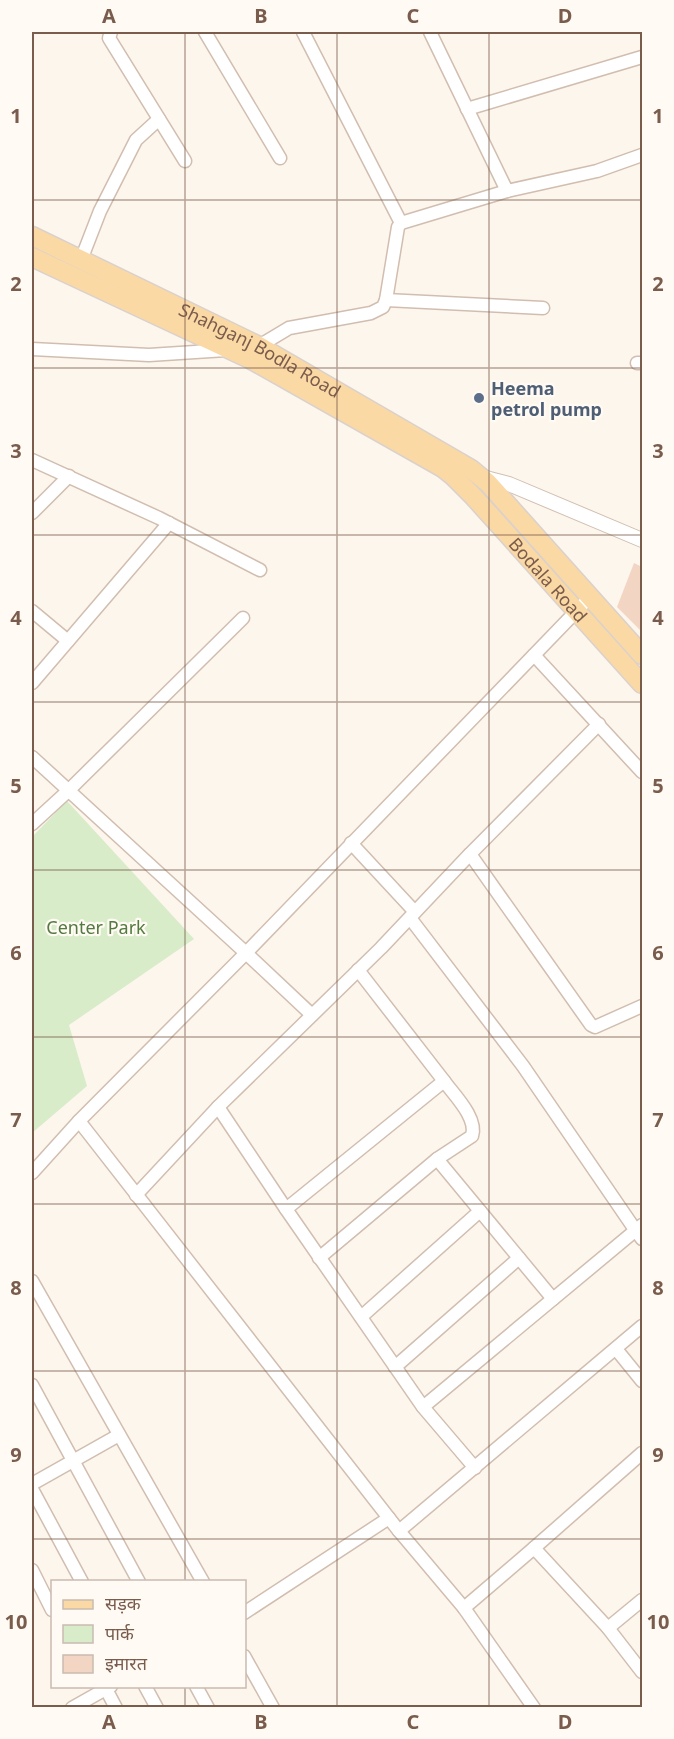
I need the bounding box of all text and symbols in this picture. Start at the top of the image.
text: A [102,2,116,29]
text: B [254,2,268,29]
text: C [407,2,420,29]
text: D [558,2,572,29]
text: 1 [10,102,22,129]
text: 1 [652,102,664,129]
text: 2 [10,270,22,297]
text: 2 [652,270,664,297]
street label: Shahganj Bodla Road [175,297,345,403]
place label: Heema petrol pump [491,376,602,421]
marker: Heema petrol pump [472,391,486,405]
text: 3 [10,437,22,464]
text: 3 [652,437,664,464]
street label: Bodala Road [504,532,593,627]
text: 4 [10,604,22,631]
text: 4 [652,604,664,631]
text: 5 [10,772,22,799]
text: 5 [652,772,664,799]
park label: Center Park [46,915,146,939]
text: 6 [10,939,22,966]
text: 6 [652,939,664,966]
text: 7 [10,1106,22,1133]
text: 7 [652,1106,664,1133]
text: 8 [10,1274,22,1301]
text: 8 [652,1274,664,1301]
text: 9 [10,1441,22,1468]
text: 9 [652,1441,664,1468]
legend [51,1580,246,1688]
text: सड़क [105,1591,142,1615]
text: 10 [5,1608,27,1635]
text: 10 [647,1608,669,1635]
text: पार्क [105,1621,135,1645]
text: इमारत [105,1651,148,1675]
text: A [102,1708,116,1735]
text: B [254,1708,268,1735]
text: C [407,1708,420,1735]
text: D [558,1708,572,1735]

